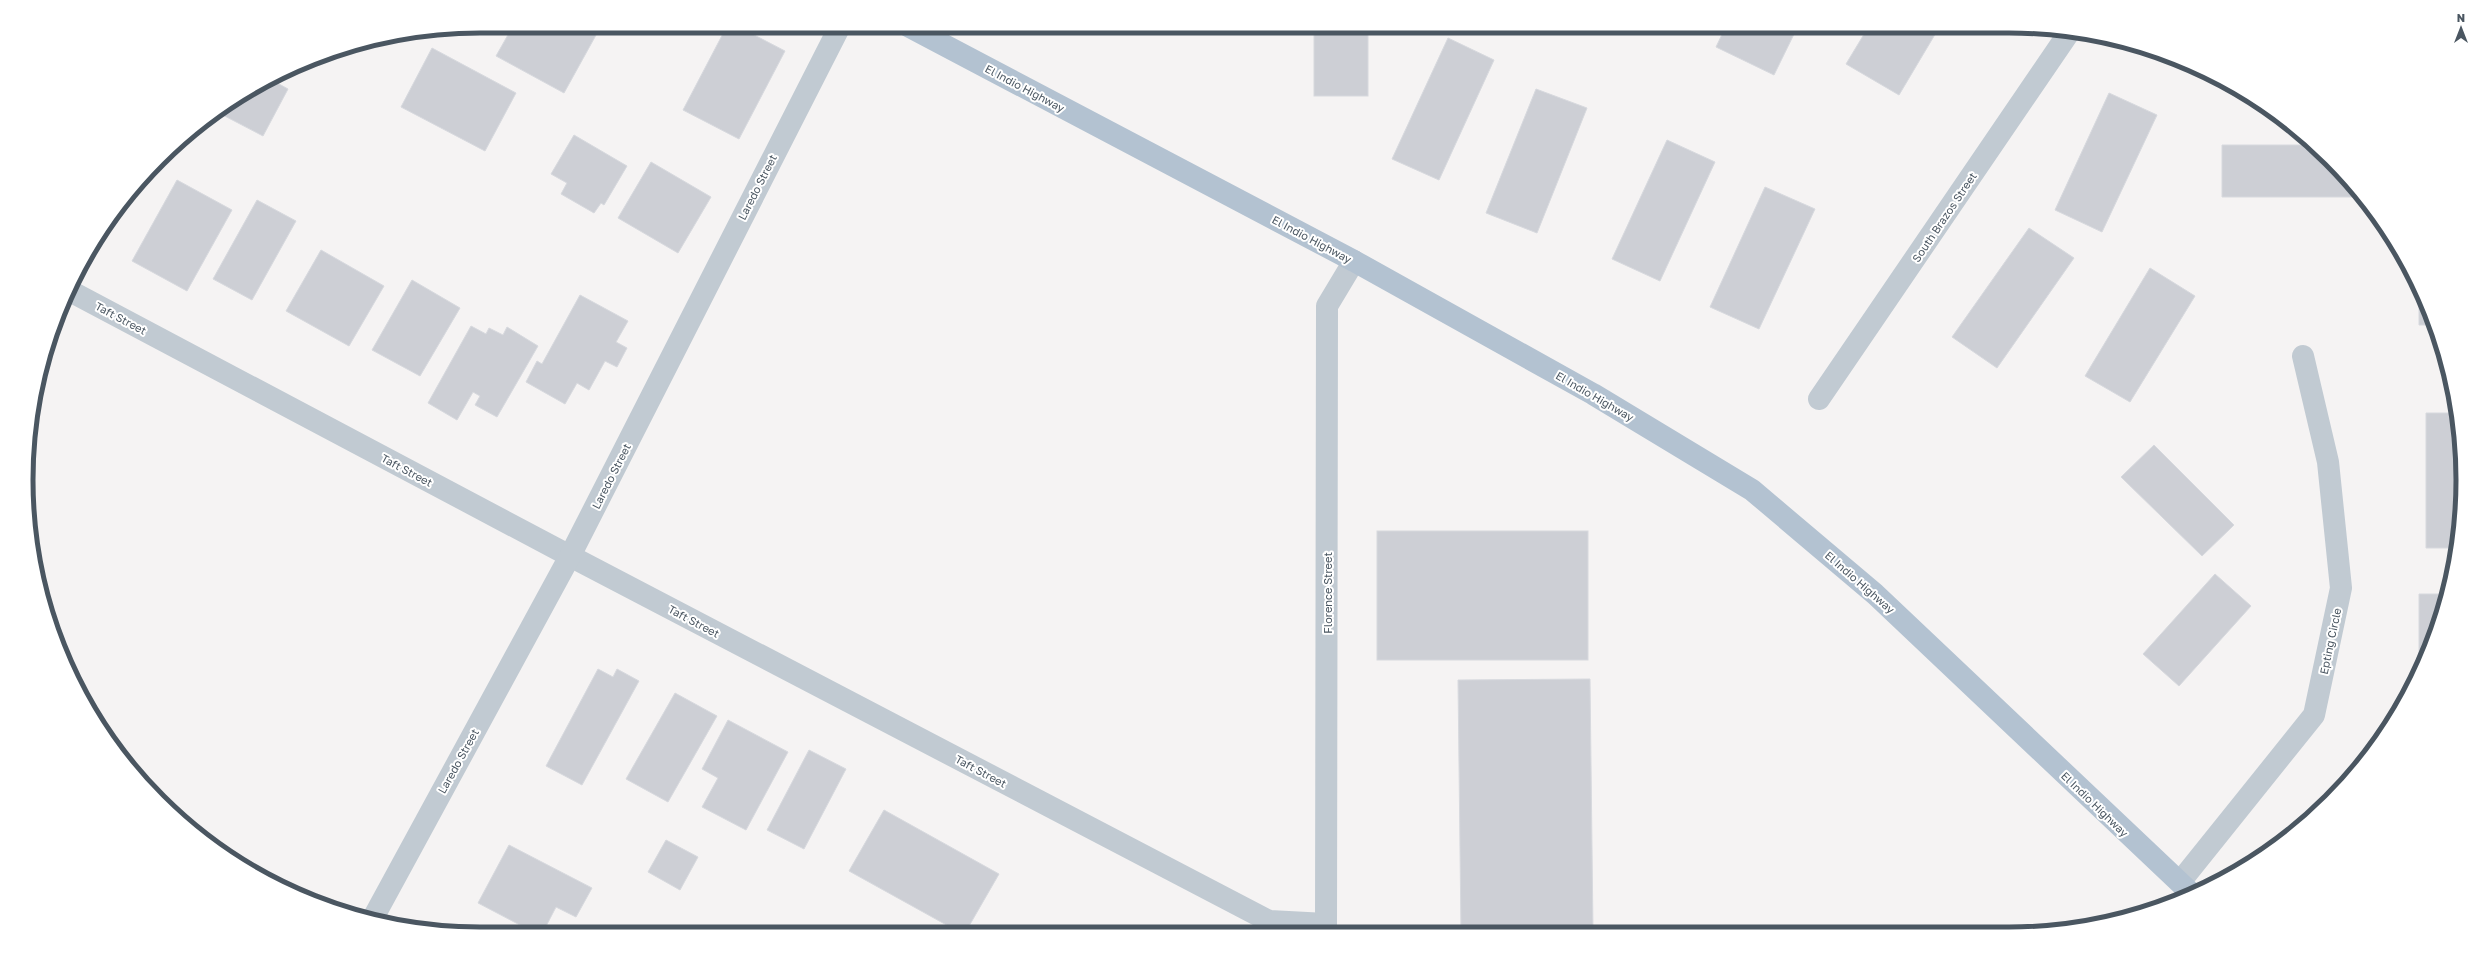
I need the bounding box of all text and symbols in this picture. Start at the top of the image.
north arrow [2441,8,2481,48]
text: N [2457,11,2465,24]
street label: El Indio Highway [983,62,1067,114]
street label: Laredo Street [735,152,779,222]
street label: South Brazos Street [1909,170,1979,264]
street label: El Indio Highway [1270,213,1354,265]
street label: Taft Street [93,299,149,337]
street label: El Indio Highway [1554,368,1636,424]
street label: Laredo Street [589,441,633,511]
street label: Taft Street [379,451,435,489]
street label: El Indio Highway [1823,548,1897,616]
street label: Florence Street [1321,552,1334,634]
street label: Taft Street [666,602,722,640]
street label: Epting Circle [2317,607,2343,675]
street label: Laredo Street [435,726,481,796]
street label: Taft Street [953,752,1009,790]
street label: El Indio Highway [2059,769,2131,839]

